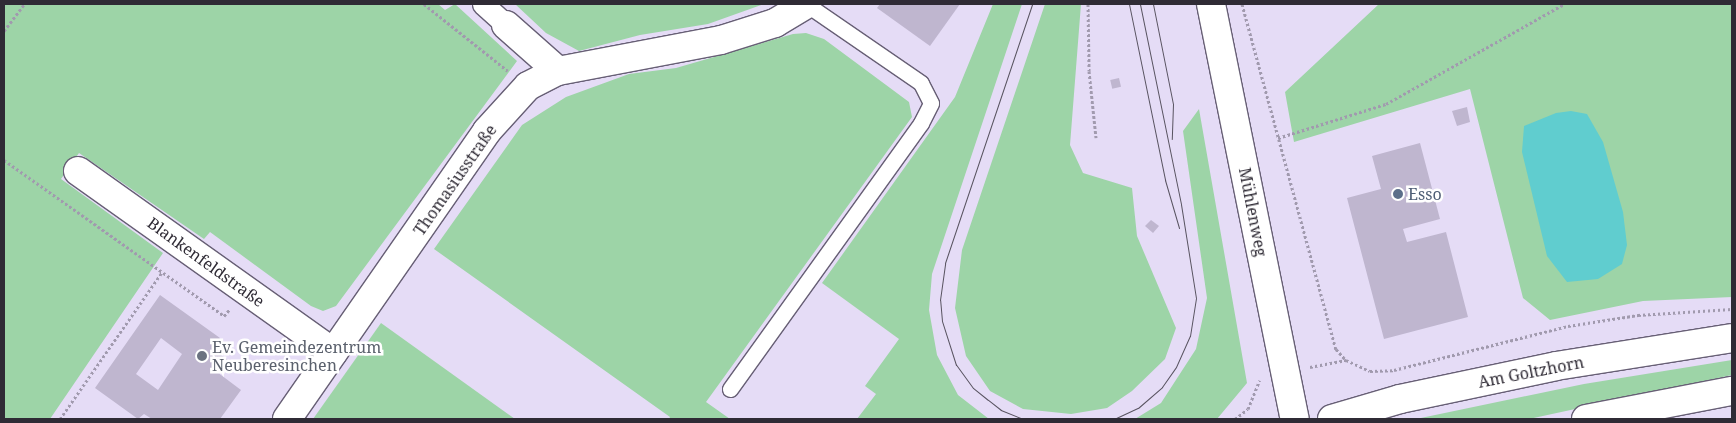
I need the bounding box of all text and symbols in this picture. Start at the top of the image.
street label: Thomasiusstraße [410,121,500,239]
street label: Mühlenweg [1235,166,1271,258]
place label: Esso [1408,184,1442,204]
marker: Esso [1392,188,1404,200]
street label: Blankenfeldstraße [144,213,268,311]
place label: Ev. Gemeindezentrum Neuberesinchen [212,337,381,375]
marker: Ev. Gemeindezentrum Neuberesinchen [196,350,208,362]
street label: Am Goltzhorn [1477,352,1585,392]

